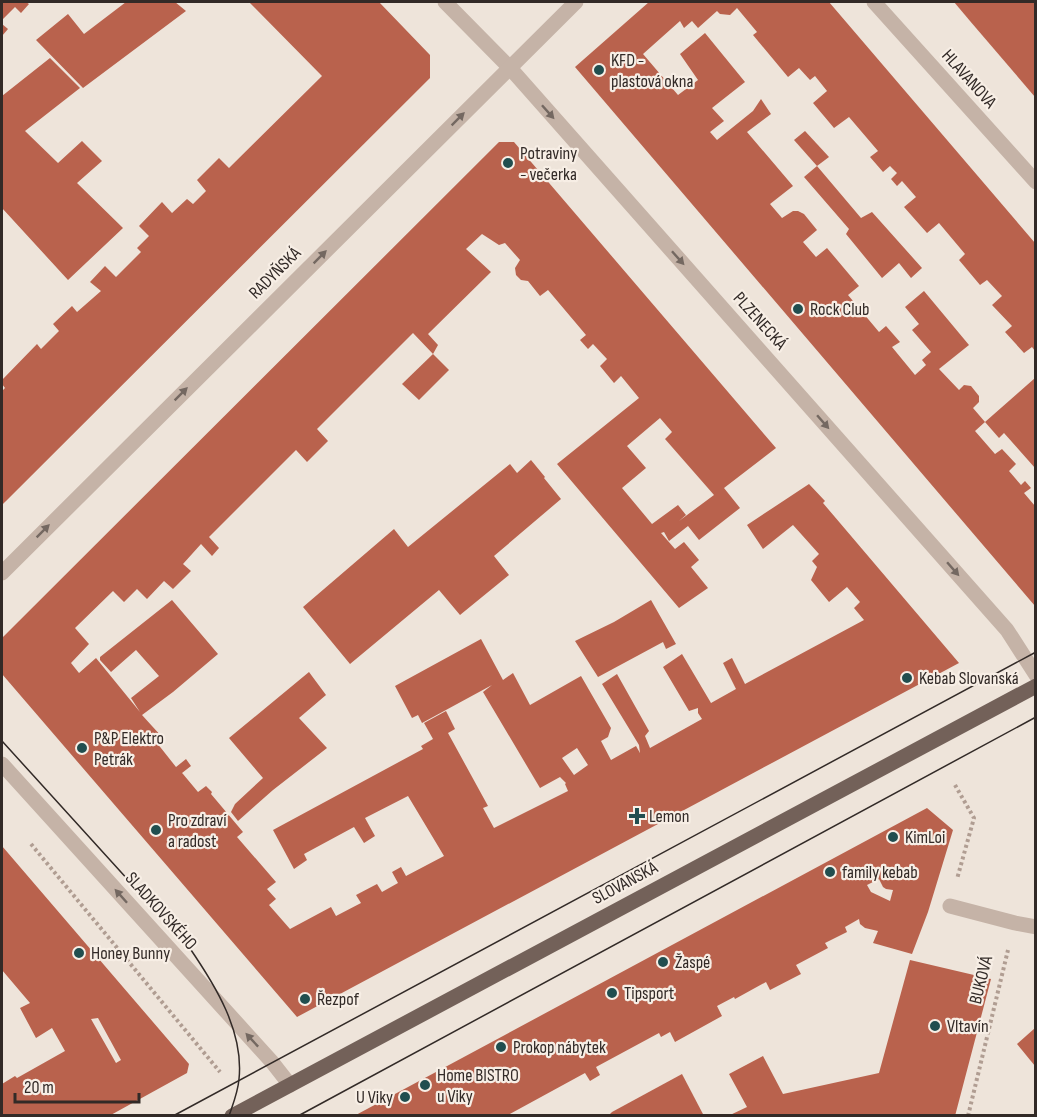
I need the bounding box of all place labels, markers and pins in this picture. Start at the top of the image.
place label: KFD - plastová okna [611,50,693,92]
marker: KFD - plastová okna [592,63,606,77]
place label: Potraviny - večerka [520,143,577,185]
marker: Potraviny - večerka [501,156,515,170]
place label: Rock Club [810,299,870,320]
marker: Rock Club [791,302,805,316]
place label: Kebab Slovanská [919,668,1019,689]
marker: Kebab Slovanská [900,671,914,685]
place label: P&P Elektro Petrák [94,728,164,770]
marker: P&P Elektro Petrák [75,741,89,755]
place label: Lemon [649,806,689,827]
marker: Lemon [630,809,644,823]
place label: Pro zdraví a radost [168,810,227,852]
marker: Pro zdraví a radost [149,823,163,837]
place label: KimLoi [905,827,945,848]
marker: KimLoi [886,830,900,844]
place label: family kebab [842,862,918,883]
marker: family kebab [823,865,837,879]
place label: Honey Bunny [91,943,170,964]
marker: Honey Bunny [72,946,86,960]
place label: Žaspé [675,952,710,973]
marker: Žaspé [656,955,670,969]
place label: Tipsport [624,983,675,1004]
marker: Tipsport [605,986,619,1000]
place label: Řezpof [317,989,360,1010]
marker: Řezpof [298,992,312,1006]
place label: Vltavín [947,1016,989,1037]
marker: Vltavín [928,1019,942,1033]
place label: Prokop nábytek [513,1037,606,1058]
marker: Prokop nábytek [494,1040,508,1054]
place label: Home BISTRO u Viky [437,1065,519,1107]
marker: Home BISTRO u Viky [418,1078,432,1092]
place label: U Viky [356,1087,393,1108]
marker: U Viky [398,1090,412,1104]

